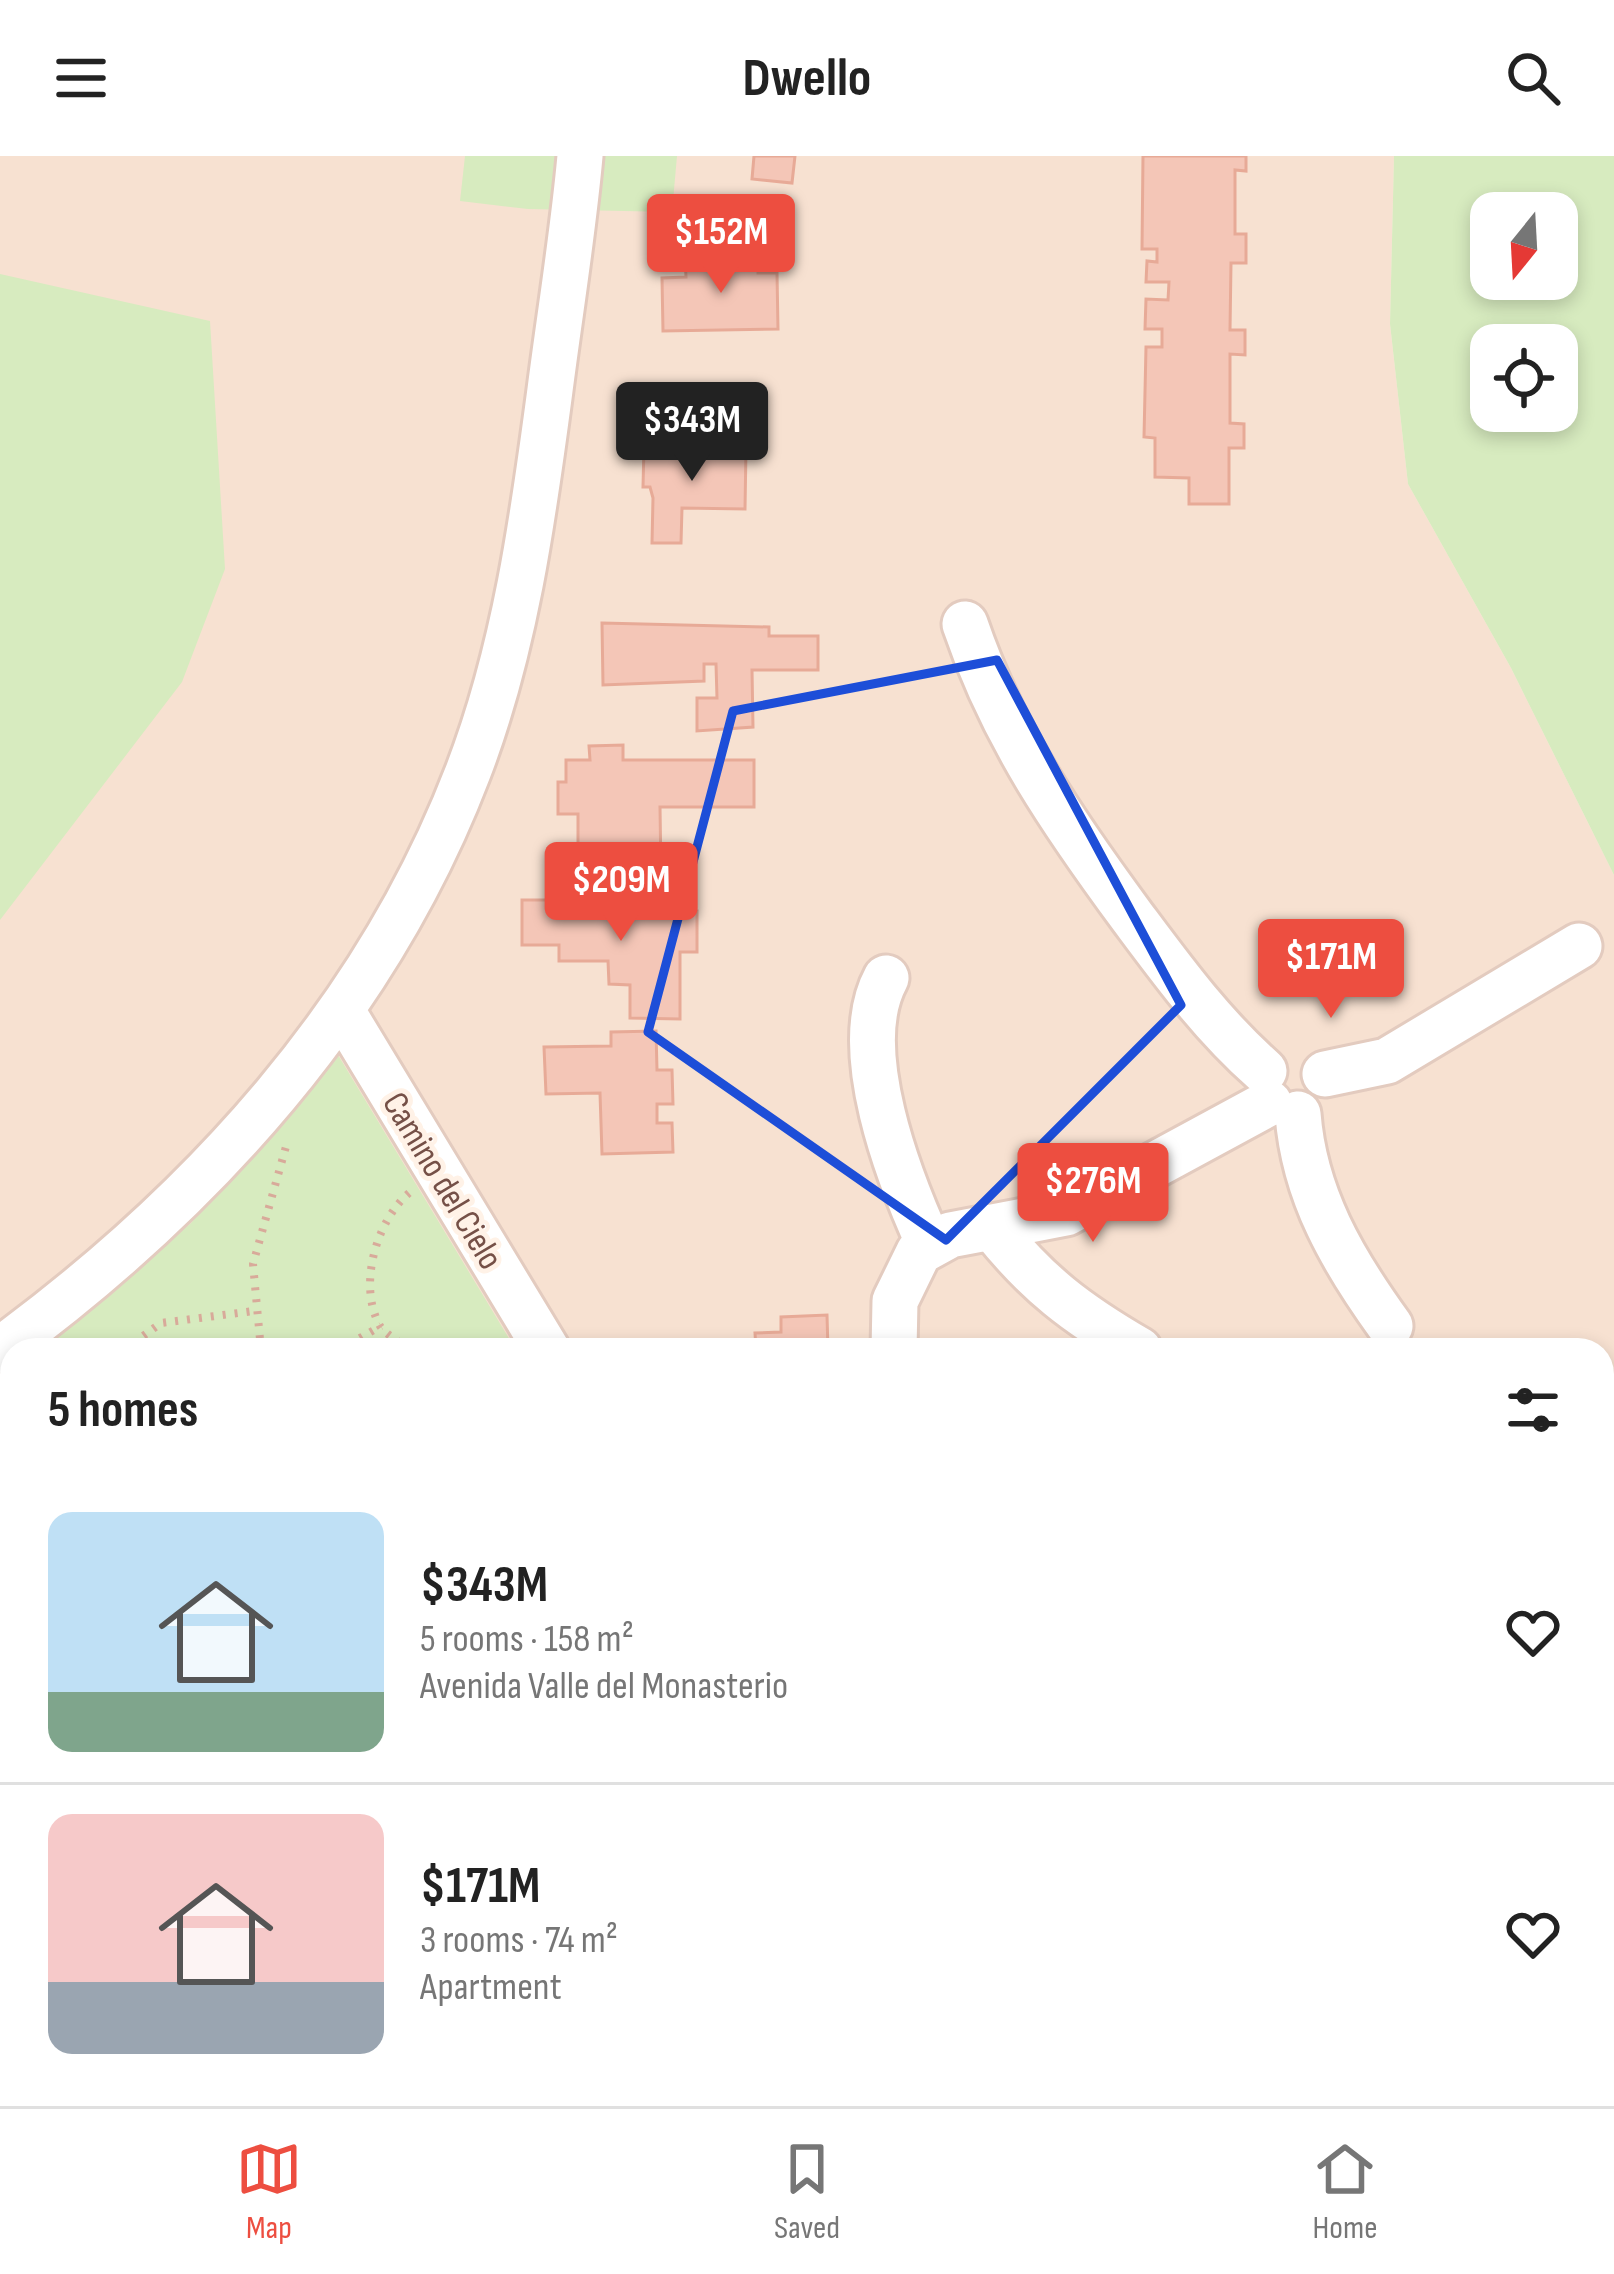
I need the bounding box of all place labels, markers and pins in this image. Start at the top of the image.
pin: $152M [637,194,805,296]
pin: $343M [608,382,776,484]
pin: $209M [537,842,705,944]
pin: $171M [1247,919,1415,1021]
pin: $276M [1009,1143,1177,1245]

